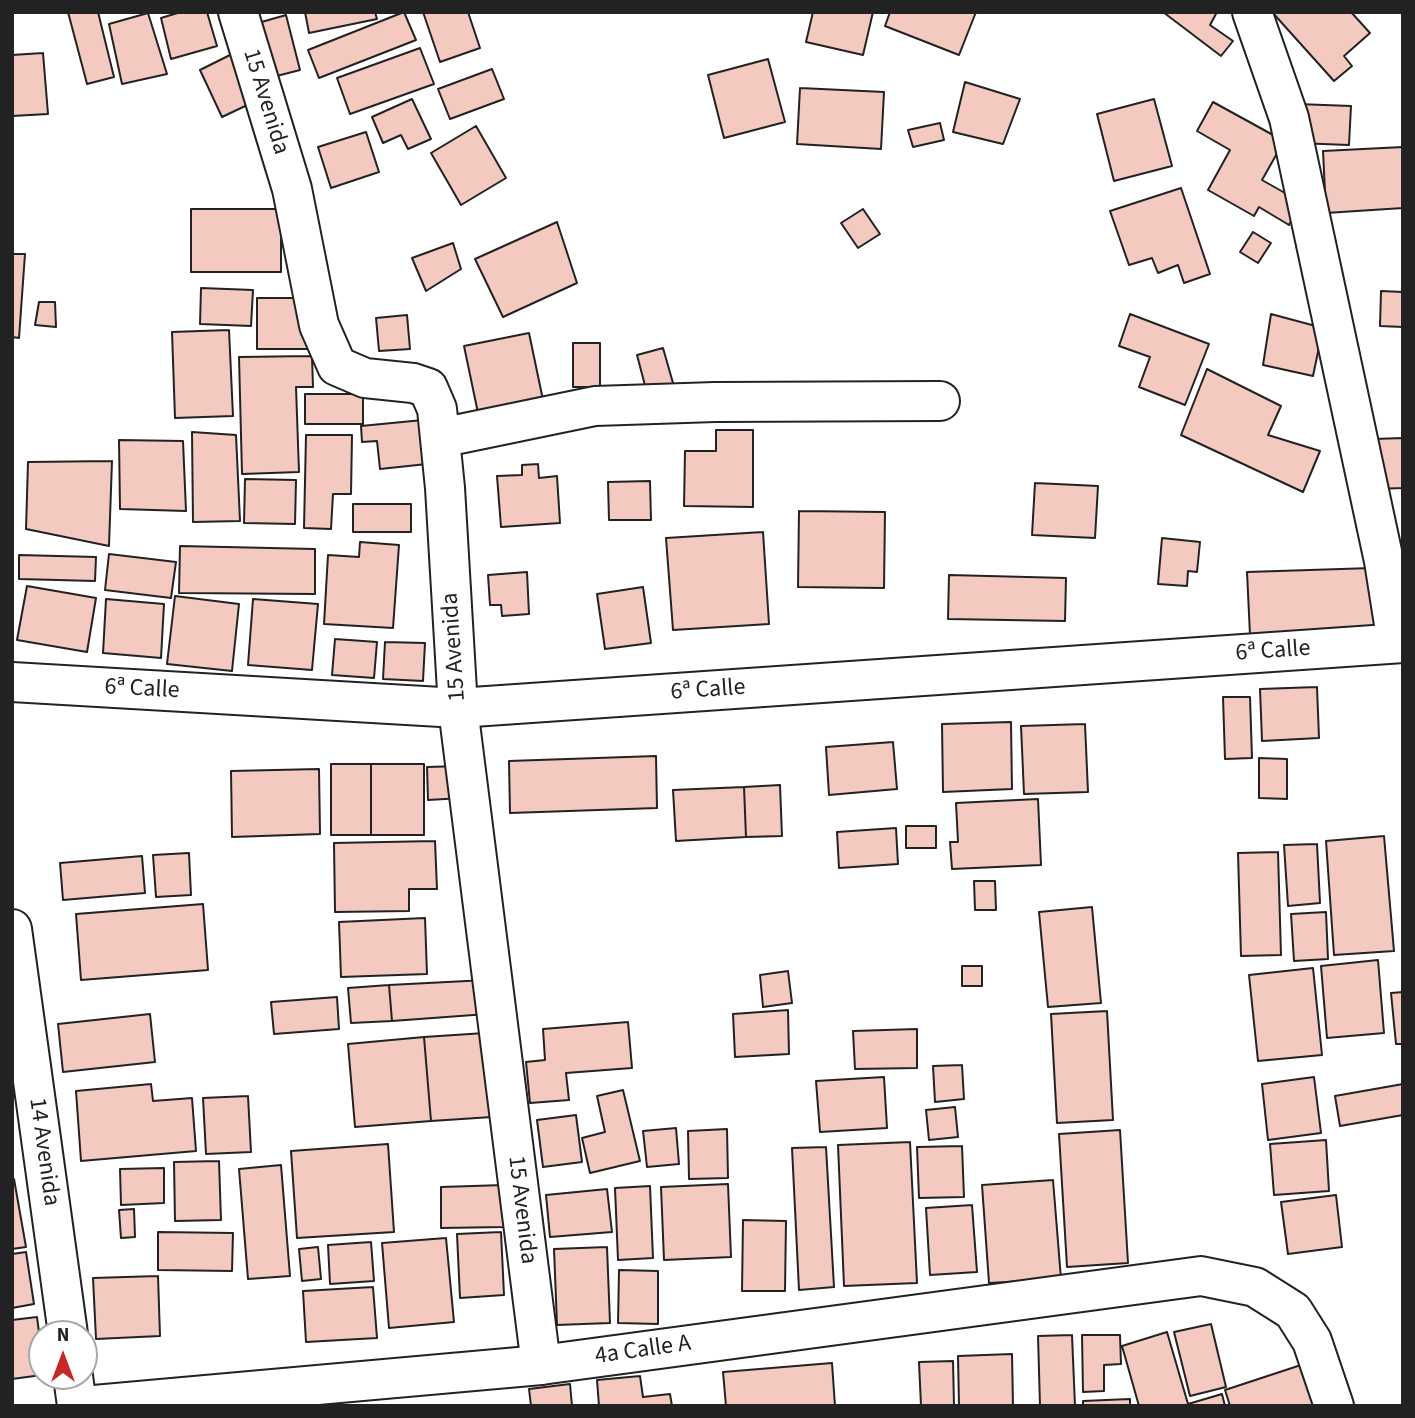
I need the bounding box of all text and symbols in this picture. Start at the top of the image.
street label: 15 Avenida [235,46,295,158]
street label: 15 Avenida [437,592,473,702]
street label: 6ª Calle [1235,635,1311,669]
street label: 6ª Calle [104,674,180,706]
street label: 6ª Calle [670,674,746,708]
street label: 14 Avenida [21,1096,65,1208]
street label: 15 Avenida [500,1154,542,1266]
north arrow [28,1320,98,1390]
text: N [57,1322,69,1349]
street label: 4a Calle A [593,1330,693,1372]

